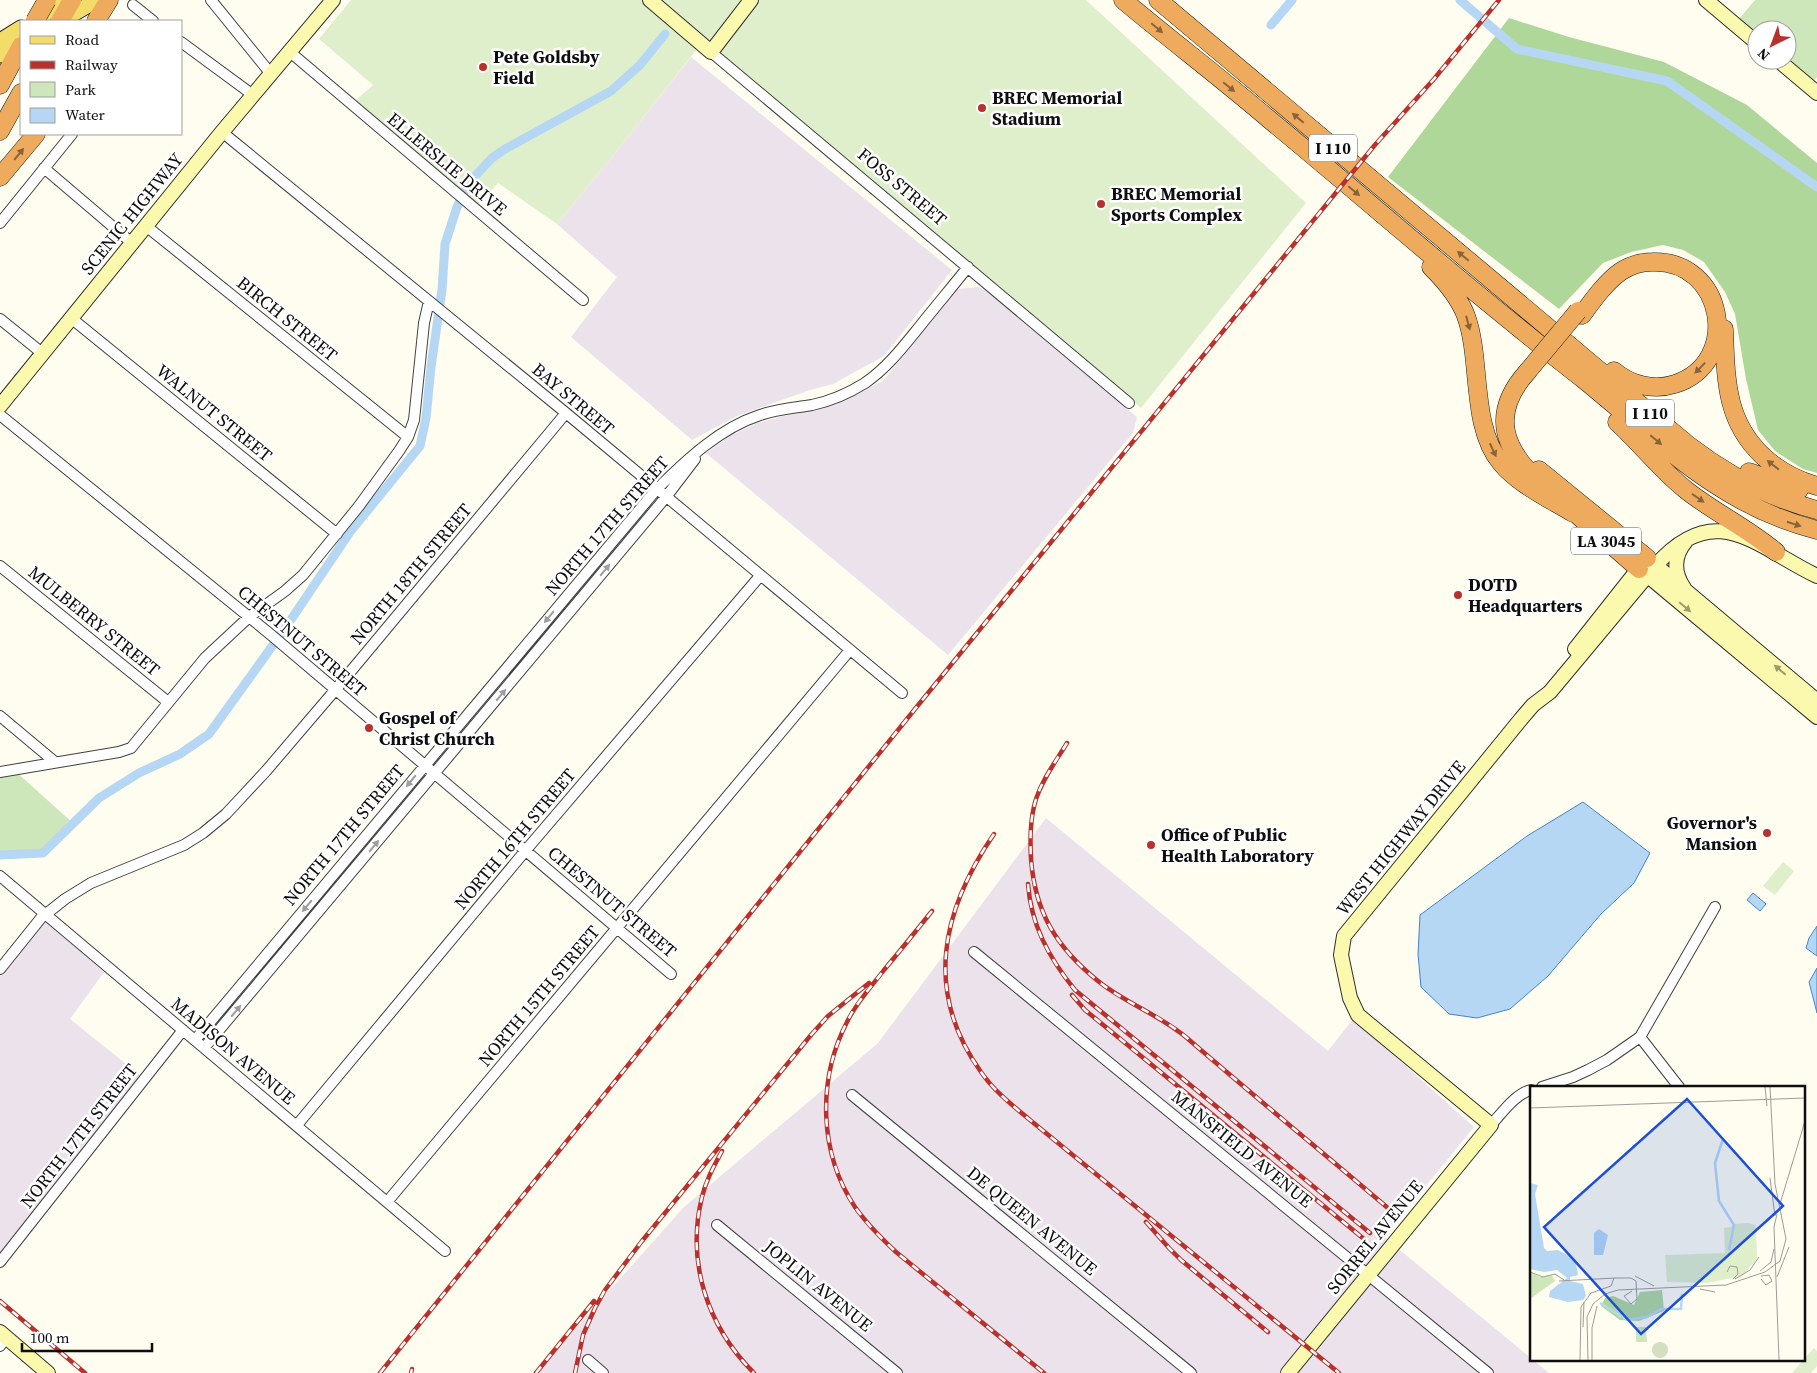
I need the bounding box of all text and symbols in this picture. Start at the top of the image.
legend [20,20,182,135]
north arrow [1747,20,1797,70]
one-way arrow [1150,23,1163,34]
text: Road [65,29,99,50]
place label: Pete Goldsby Field [493,44,600,90]
text: N [1753,44,1774,66]
text: Railway [65,54,118,75]
marker: Pete Goldsby Field [477,61,489,73]
text: Park [65,79,97,100]
one-way arrow [1222,82,1236,92]
place label: BREC Memorial Stadium [992,85,1122,131]
marker: BREC Memorial Stadium [976,102,988,114]
text: Water [65,104,106,125]
street label: ELLERSLIE DRIVE [382,106,513,221]
one-way arrow [1292,113,1305,124]
road number: I 110 [1309,134,1357,162]
street label: FOSS STREET [852,142,952,232]
street label: SCENIC HIGHWAY [75,147,189,280]
one-way arrow [14,148,25,161]
place label: BREC Memorial Sports Complex [1111,181,1242,227]
one-way arrow [1347,185,1360,196]
marker: BREC Memorial Sports Complex [1095,198,1107,210]
one-way arrow [1458,250,1470,262]
street label: BIRCH STREET [232,270,343,367]
one-way arrow [1464,315,1472,330]
street label: BAY STREET [527,357,620,441]
street label: WALNUT STREET [151,358,278,467]
one-way arrow [1694,362,1706,374]
road number: I 110 [1626,399,1674,426]
one-way arrow [1649,435,1662,446]
one-way arrow [1489,443,1497,457]
street label: NORTH 17TH STREET [539,451,674,601]
one-way arrow [1767,460,1780,471]
one-way arrow [1691,493,1704,503]
street label: NORTH 18TH STREET [344,498,477,650]
one-way arrow [1786,520,1801,528]
road number: LA 3045 [1571,528,1641,554]
street label: MULBERRY STREET [23,560,166,682]
one-way arrow [599,564,610,576]
place label: DOTD Headquarters [1468,572,1582,618]
street label: CHESTNUT STREET [233,579,372,702]
marker: DOTD Headquarters [1452,589,1464,601]
one-way arrow [1678,601,1691,612]
one-way arrow [544,610,555,623]
one-way arrow [1773,664,1786,675]
one-way arrow [495,689,507,701]
place label: Gospel of Christ Church [379,705,495,751]
marker: Gospel of Christ Church [363,722,375,734]
street label: WEST HIGHWAY DRIVE [1330,755,1471,921]
street label: NORTH 17TH STREET [277,759,410,911]
street label: NORTH 16TH STREET [448,763,581,915]
one-way arrow [405,774,416,787]
place label: Governor's Mansion [1667,810,1757,856]
place label: Office of Public Health Laboratory [1161,822,1314,868]
marker: Governor's Mansion [1761,827,1773,839]
marker: Office of Public Health Laboratory [1145,839,1157,851]
one-way arrow [369,840,380,853]
street label: CHESTNUT STREET [543,840,682,963]
one-way arrow [301,899,312,912]
street label: NORTH 15TH STREET [472,920,605,1072]
street label: MADISON AVENUE [166,991,301,1110]
one-way arrow [230,1004,241,1017]
street label: NORTH 17TH STREET [14,1058,143,1213]
street label: MANSFIELD AVENUE [1167,1084,1318,1213]
inset map [1530,1086,1804,1360]
street label: DE QUEEN AVENUE [962,1160,1103,1281]
street label: SORREL AVENUE [1321,1174,1429,1299]
street label: JOPLIN AVENUE [758,1233,878,1337]
scale bar [22,1320,152,1352]
text: 100 m [30,1327,70,1348]

